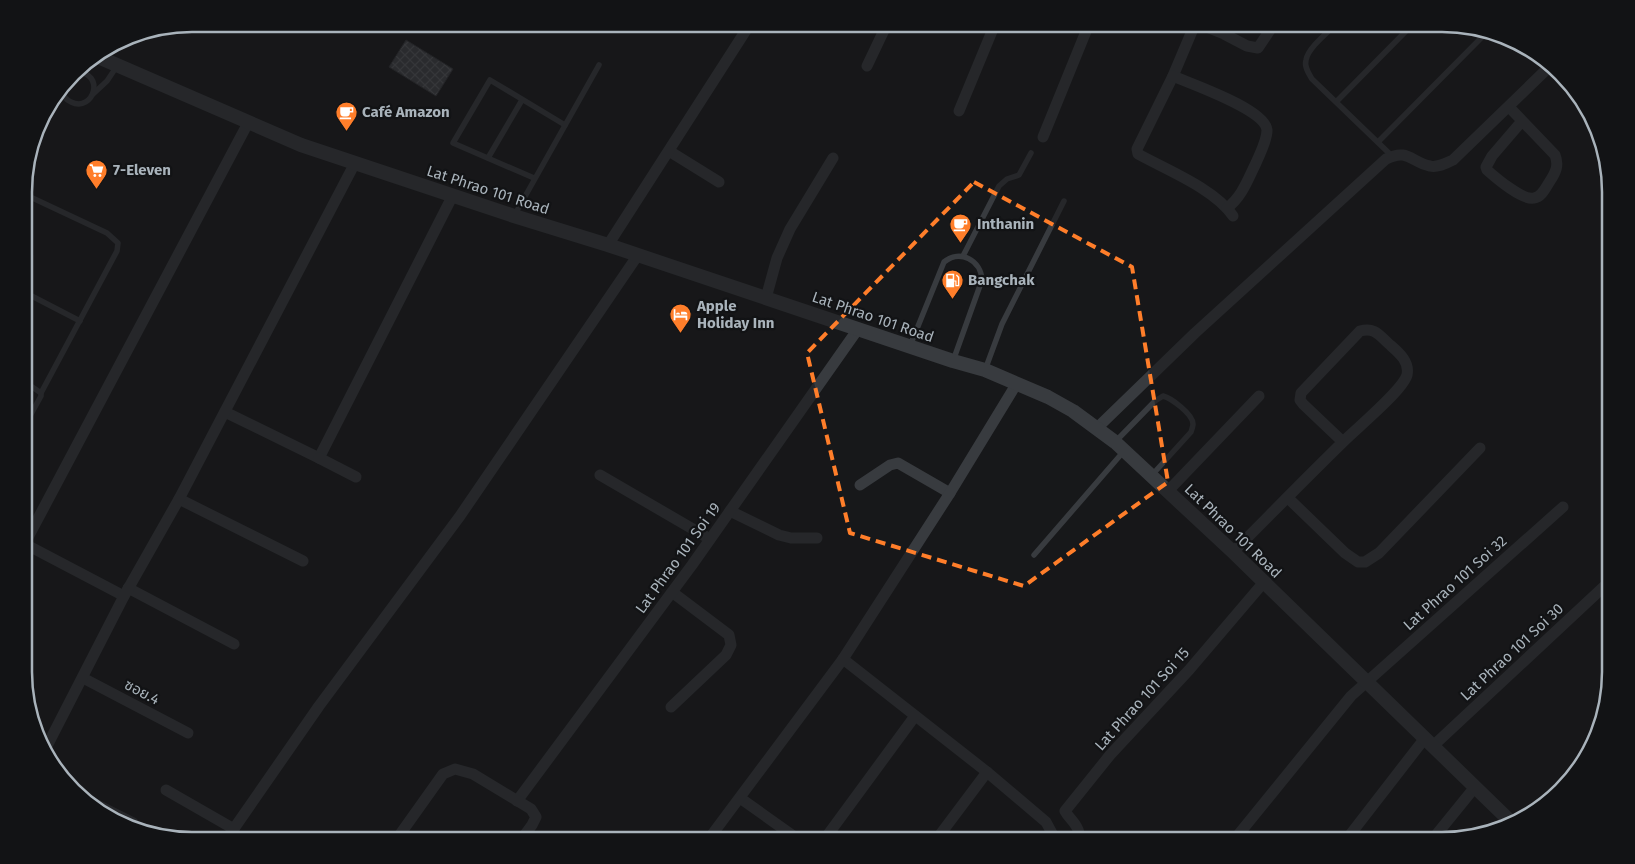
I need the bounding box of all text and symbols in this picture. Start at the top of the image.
cafe icon: Café Amazon [334,100,358,131]
place label: Café Amazon [362,103,450,121]
supermarket icon: 7-Eleven [85,158,109,189]
place label: 7-Eleven [113,161,171,179]
street label: Lat Phrao 101 Road [424,162,552,218]
cafe icon: Inthanin [949,212,973,243]
place label: Inthanin [977,215,1034,233]
fuel station icon: Bangchak [940,268,964,299]
place label: Bangchak [968,271,1035,289]
street label: Lat Phrao 101 Road [810,288,936,346]
place label: Apple Holiday Inn [696,297,774,332]
hotel icon: Apple Holiday Inn [669,303,693,334]
street label: Lat Phrao 101 Road [1181,480,1285,582]
street label: Lat Phrao 101 Soi 19 [632,499,724,617]
street label: Lat Phrao 101 Soi 32 [1400,532,1510,634]
street label: Lat Phrao 101 Soi 30 [1457,600,1567,704]
street label: Lat Phrao 101 Soi 15 [1091,644,1193,754]
street label: ซอย.4 [121,675,163,709]

